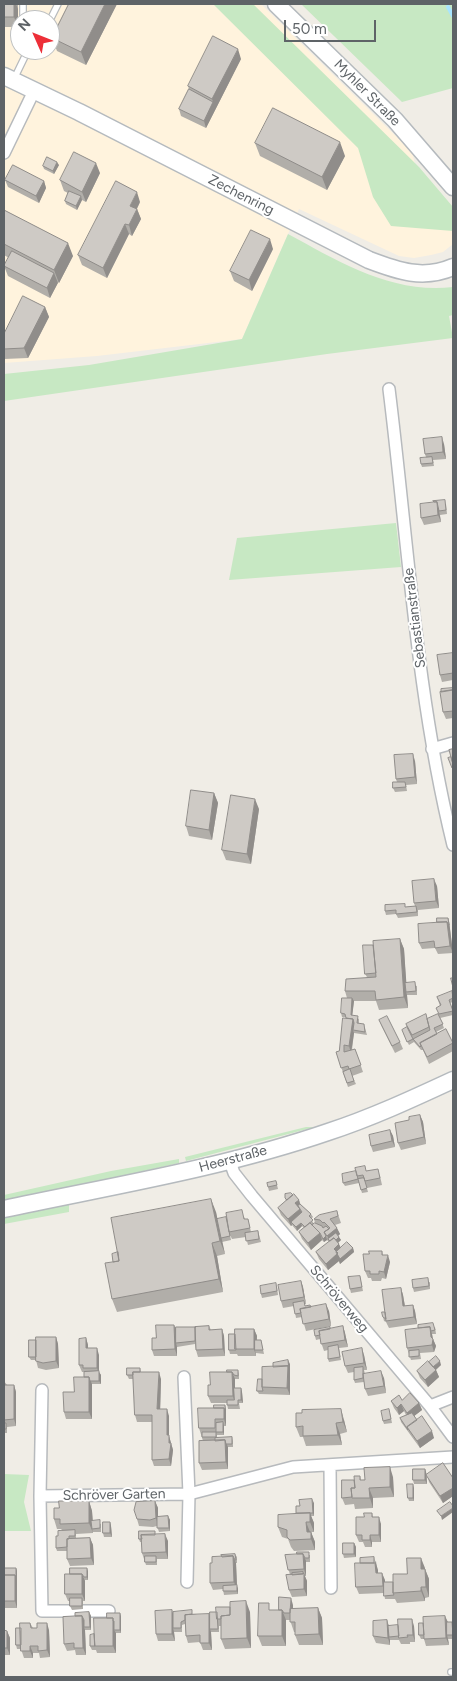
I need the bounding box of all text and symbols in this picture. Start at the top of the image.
north arrow [10,10,60,60]
scale bar [287,10,380,42]
text: N [15,15,34,35]
text: 50 m [292,20,327,38]
street label: Myhler Straße [330,56,404,130]
street label: Zechenring [205,171,277,219]
street label: Sebastianstraße [401,567,429,669]
street label: Heerstraße [197,1142,269,1176]
street label: Schröverweg [306,1262,372,1336]
street label: Schröver Garten [62,1486,166,1504]

